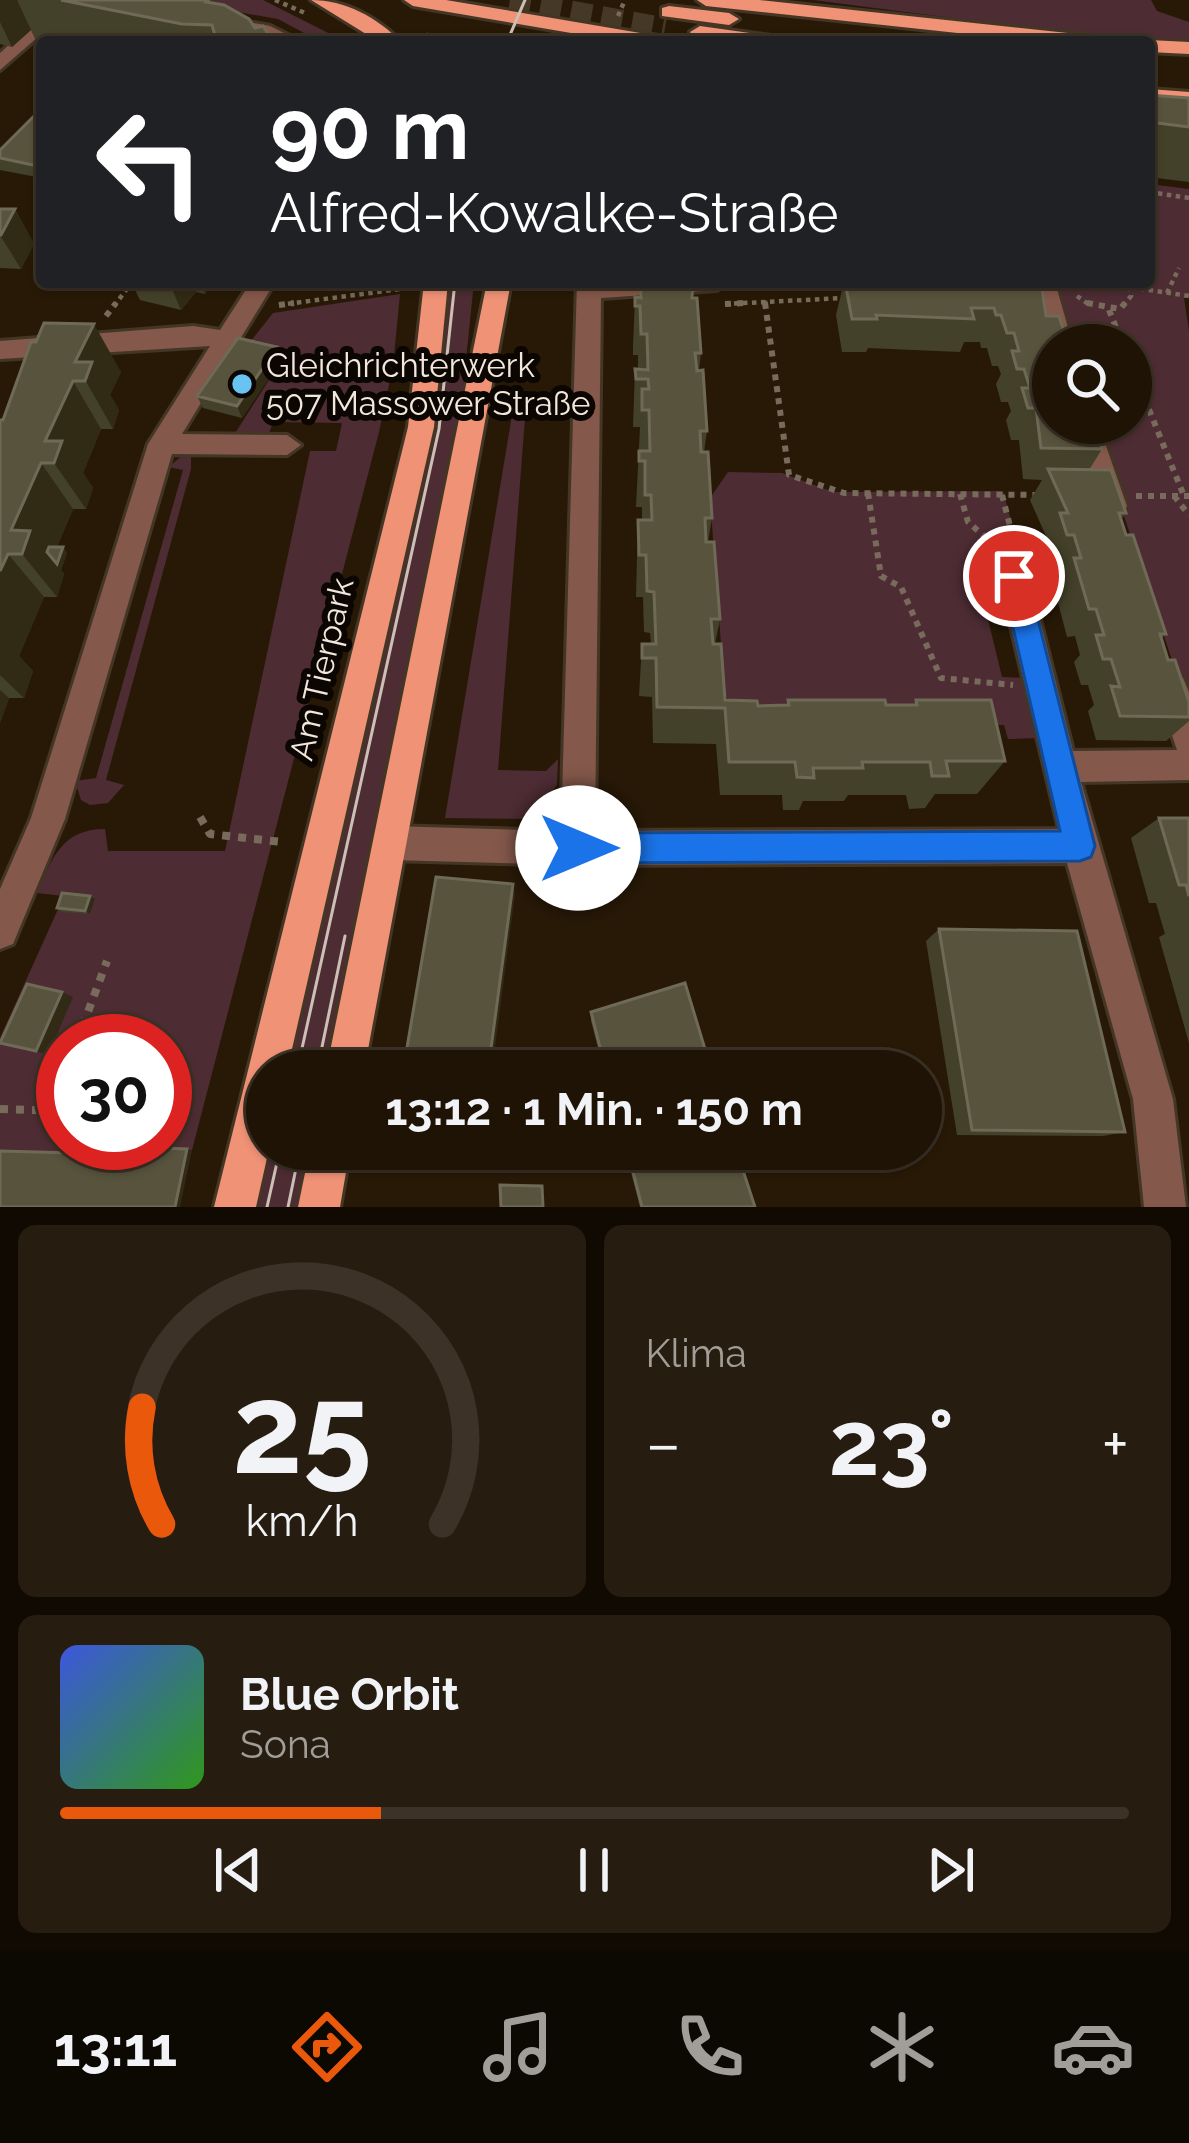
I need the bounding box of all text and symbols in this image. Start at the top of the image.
text: 90 m [270,80,469,179]
icon: left [72,84,228,240]
text: Alfred-Kowalke-Straße [270,181,838,245]
map controls [1032,324,1152,444]
button: search [1032,324,1152,444]
place label: Gleichrichterwerk 507 Massower Straße [266,346,590,423]
marker: Gleichrichterwerk 507 Massower Straße [229,371,255,397]
pin [963,525,1065,627]
icon: arrive [981,543,1047,609]
street label: Am Tierpark [282,574,361,764]
position arrow [515,785,641,911]
speed limit sign: 30 [36,1014,192,1170]
text: 13:12 · 1 Min. · 150 m [385,1083,803,1136]
text: Klima [646,1330,747,1376]
text: 25 [232,1356,372,1502]
text: 23° [829,1390,954,1496]
text: − [646,1405,681,1482]
text: + [1102,1405,1129,1482]
text: km/h [245,1496,358,1546]
text: Blue Orbit [240,1668,459,1721]
text: Sona [240,1721,331,1767]
icon: previous [205,1837,271,1903]
icon: pause [561,1837,627,1903]
icon: next [918,1837,984,1903]
icon: directions [285,2005,369,2089]
icon: music [476,2005,560,2089]
icon: phone [668,2005,752,2089]
icon: climate [860,2005,944,2089]
icon: car [1051,2005,1135,2089]
text: 13:11 [54,2015,177,2079]

